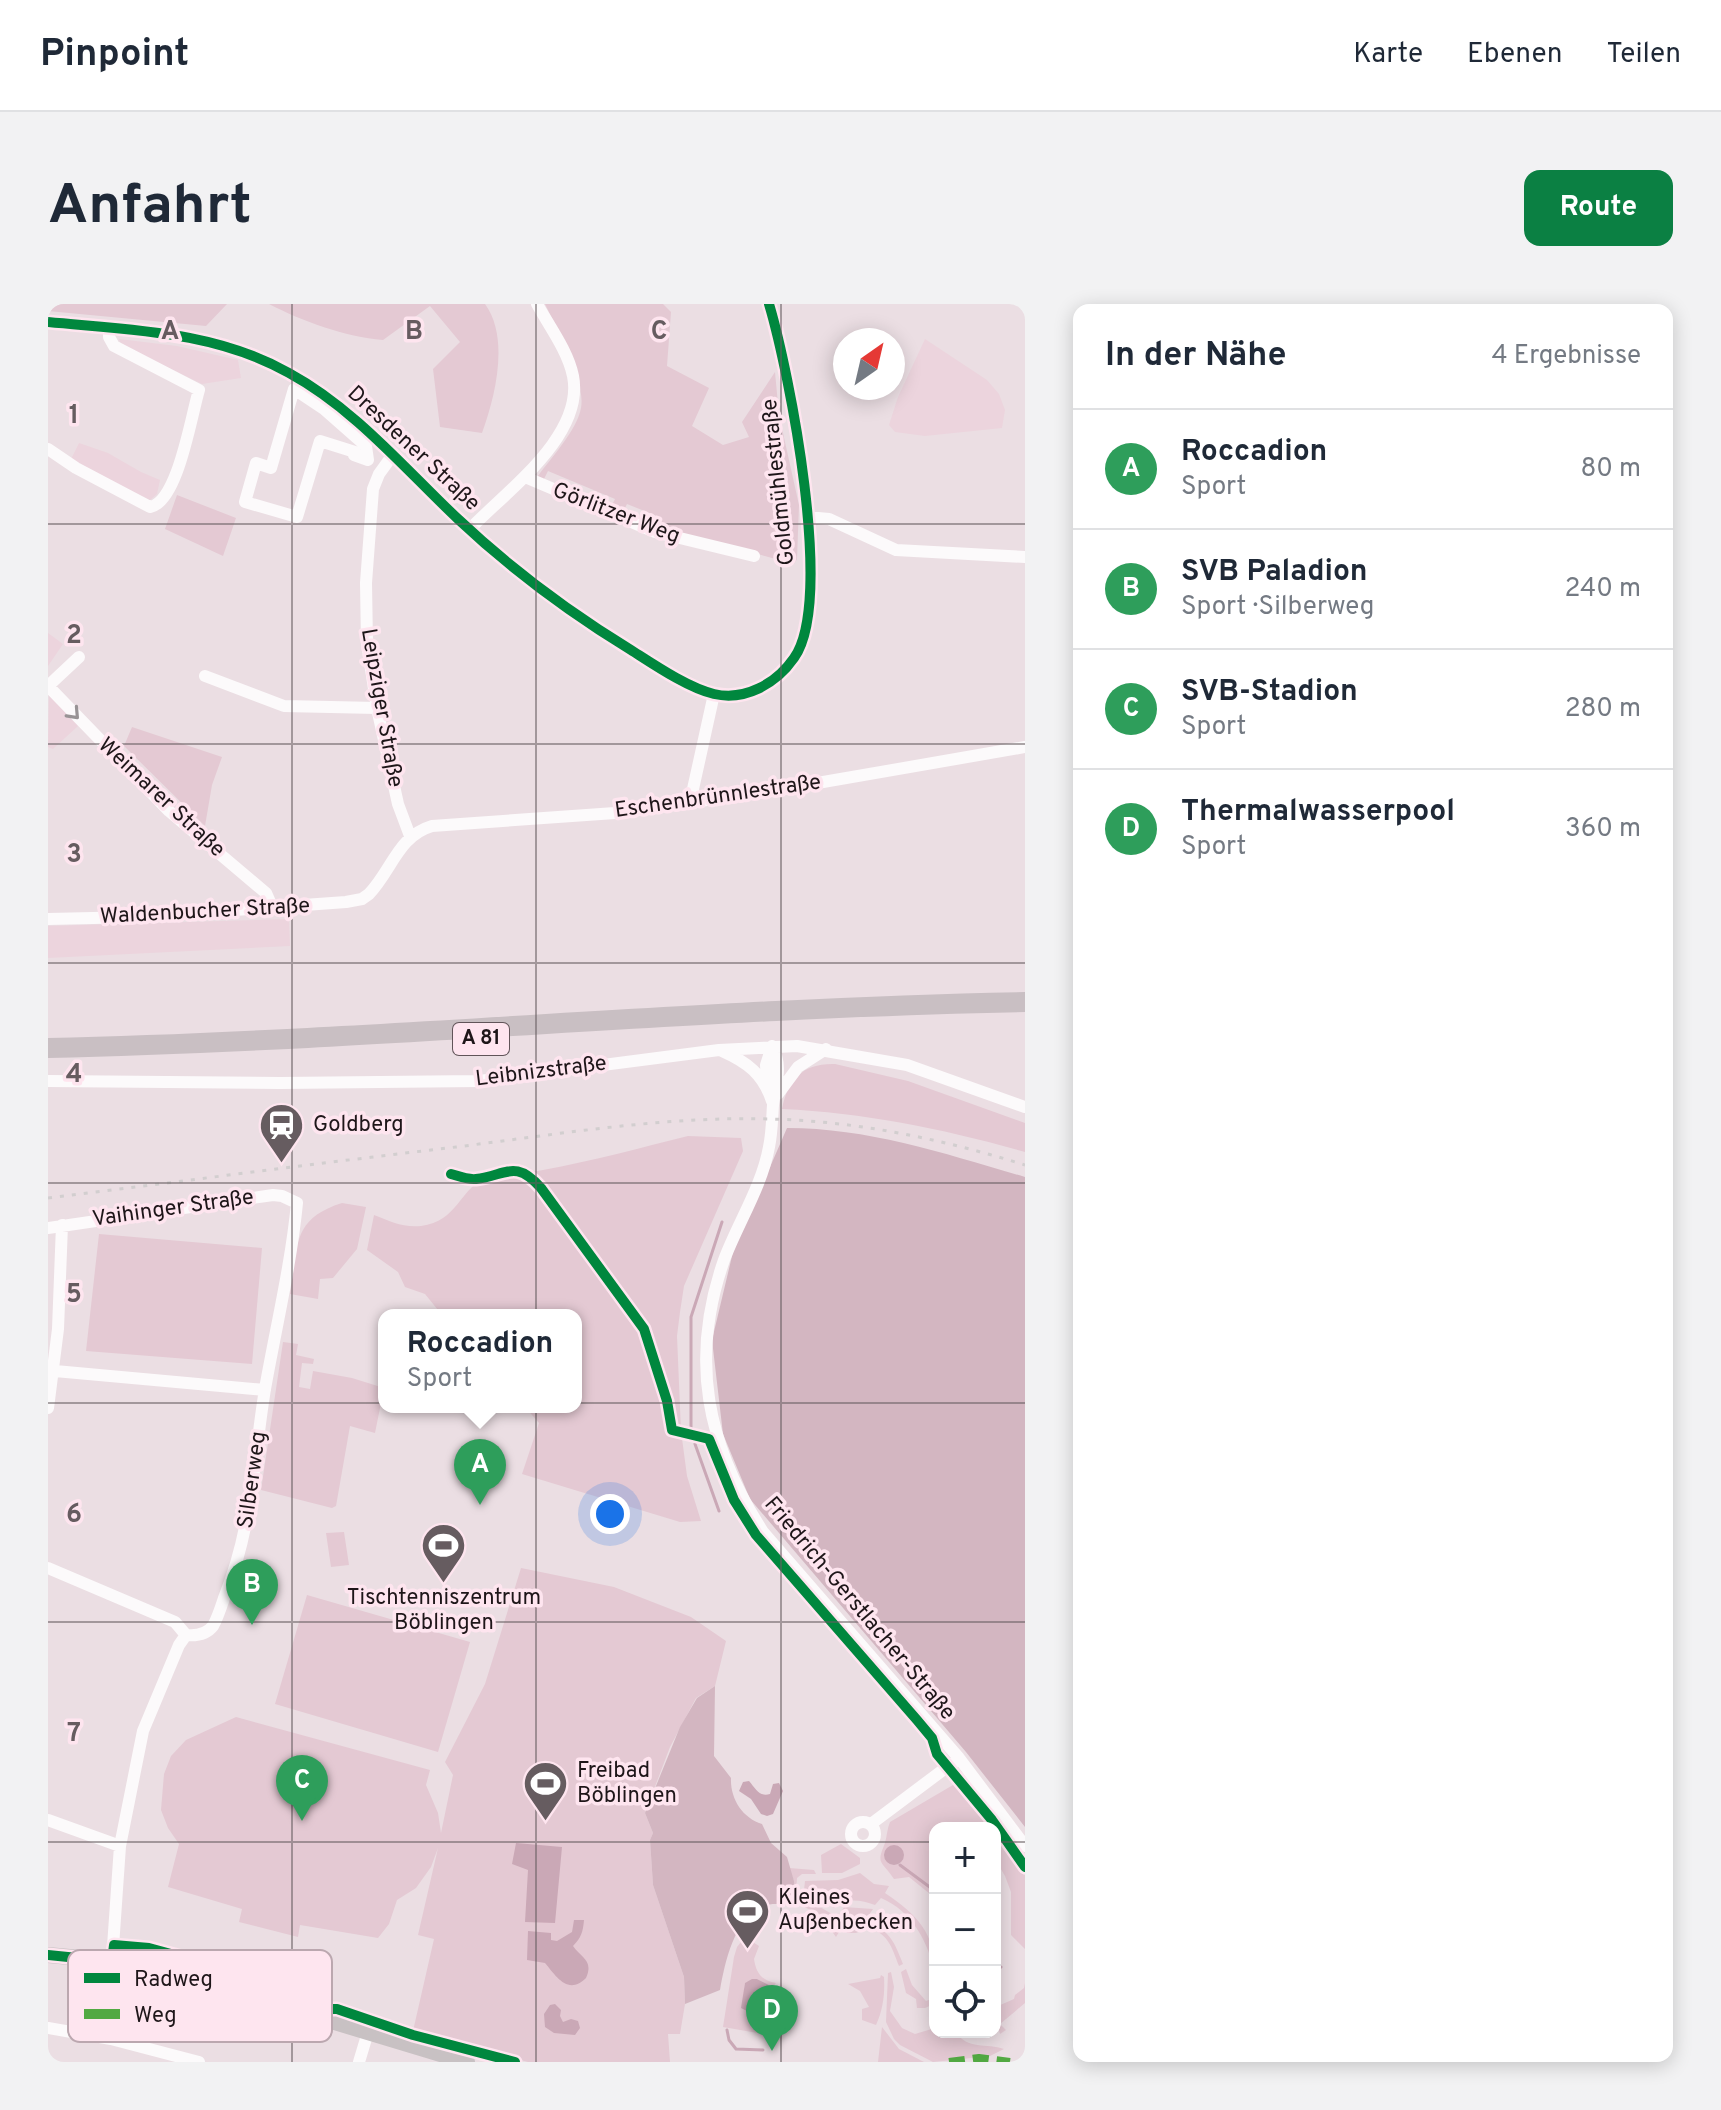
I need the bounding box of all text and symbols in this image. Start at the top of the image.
text: Pinpoint [40,31,189,80]
text: Karte [1353,37,1423,73]
text: Ebenen [1467,37,1563,73]
text: Teilen [1607,37,1681,73]
button: Route [1524,170,1673,246]
text: Anfahrt [48,173,252,243]
text: A [161,316,179,349]
text: B [405,316,423,349]
text: C [651,316,667,349]
north arrow [833,328,905,400]
text: In der Nähe [1105,335,1287,378]
text: 4 Ergebnisse [1491,340,1641,373]
street label: Dresdener Straße [341,381,485,517]
street label: Goldmühlestraße [757,397,801,567]
text: 1 [69,400,79,433]
text: Roccadion [1181,434,1327,471]
text: A [1122,453,1140,486]
text: 80 m [1581,453,1641,486]
text: Sport [1181,471,1246,504]
street label: Görlitzer Weg [548,477,684,551]
text: SVB Paladion [1181,554,1367,591]
text: B [1122,573,1140,606]
text: 240 m [1564,573,1641,606]
text: Sport · Silberweg [1181,591,1374,624]
text: 2 [66,620,82,653]
street label: Leipziger Straße [354,626,408,790]
text: SVB-Stadion [1181,674,1358,711]
text: C [1123,693,1139,726]
text: 280 m [1565,693,1641,726]
one-way arrow [65,705,79,719]
text: Sport [1181,711,1246,744]
street label: Weimarer Straße [92,732,230,864]
street label: Eschenbrünnlestraße [613,769,823,825]
text: Thermalwasserpool [1181,794,1455,831]
text: D [1122,813,1140,846]
text: 360 m [1565,813,1641,846]
text: Sport [1181,831,1246,864]
text: 3 [66,839,82,872]
street label: Waldenbucher Straße [99,893,311,931]
road number: A 81 [453,1023,509,1055]
street label: Leibnizstraße [474,1051,608,1093]
text: 4 [66,1059,82,1092]
station icon: Goldberg [258,1101,306,1164]
place label: Goldberg [313,1112,404,1139]
street label: Vaihinger Straße [91,1184,255,1234]
text: 5 [66,1279,82,1312]
popup [378,1309,582,1413]
text: Roccadion [407,1326,553,1363]
text: Sport [407,1363,472,1396]
street label: Silberweg [233,1430,273,1530]
pin: A [454,1439,506,1505]
street label: Friedrich-Gerstlacher-Straße [758,1492,960,1726]
your location [590,1494,630,1534]
text: 6 [66,1499,82,1532]
sports icon: Tischtenniszentrum Böblingen [420,1521,468,1584]
pin: B [226,1559,278,1625]
place label: Tischtenniszentrum Böblingen [347,1585,541,1637]
text: 7 [67,1718,81,1751]
pin: C [276,1755,328,1821]
place label: Freibad Böblingen [577,1758,677,1810]
sports icon: Freibad Böblingen [522,1760,570,1823]
map controls [929,1822,1001,2038]
button: + [929,1822,1001,1894]
place label: Kleines Außenbecken [778,1885,913,1937]
sports icon: Kleines Außenbecken [723,1887,771,1950]
button: − [929,1894,1001,1966]
legend [68,1950,332,2042]
button: locate [929,1966,1001,2038]
text: Radweg [134,1967,213,1994]
pin: D [746,1985,798,2051]
text: Weg [134,2003,177,2030]

